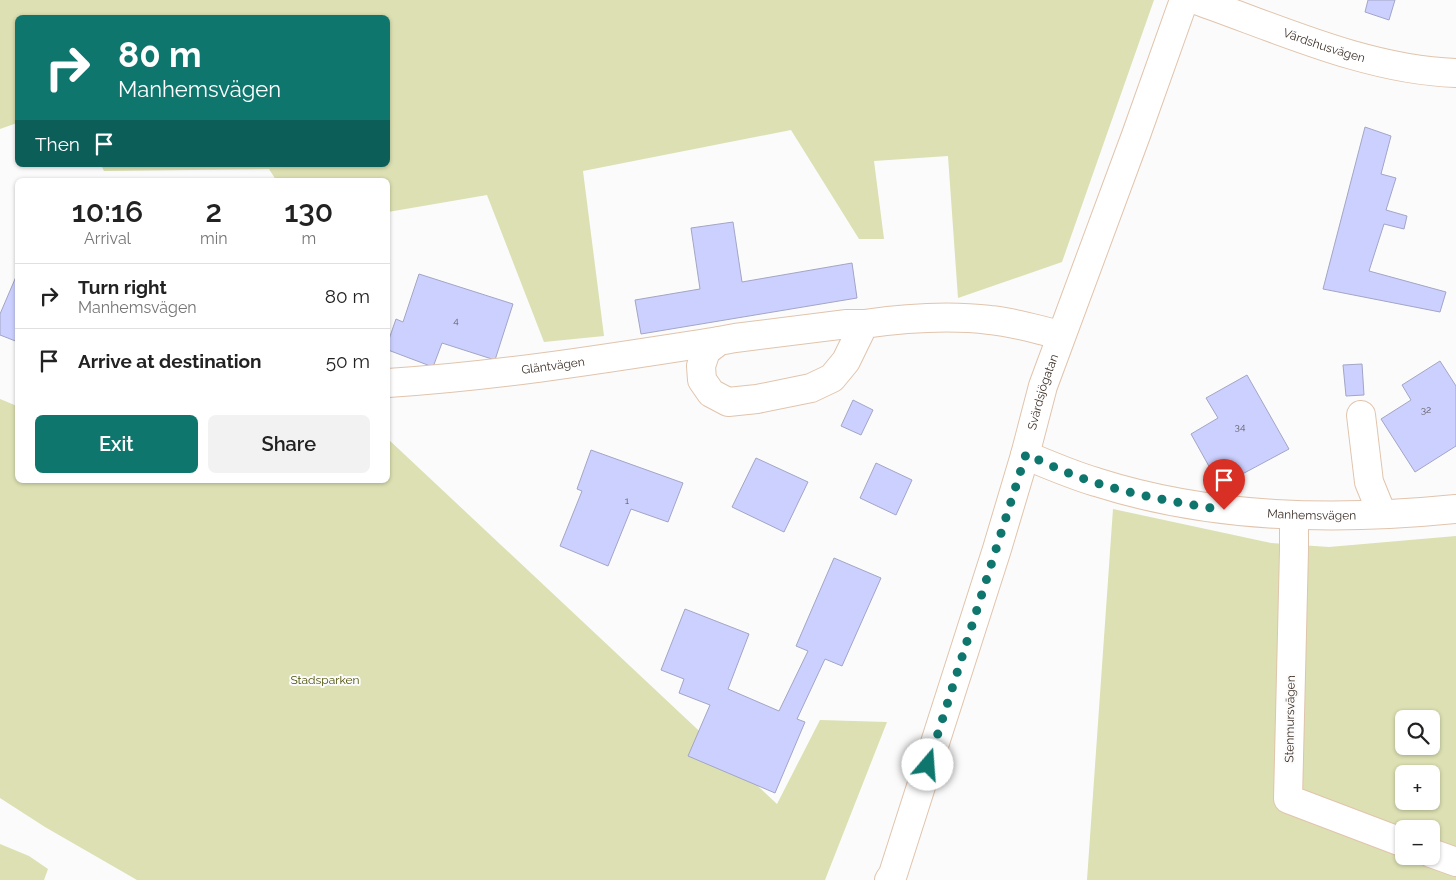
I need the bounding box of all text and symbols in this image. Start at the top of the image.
street label: Värdshusvägen [1281,26,1367,65]
text: 80 m [118,34,202,75]
icon: right [35,35,100,100]
text: Manhemsvägen [118,76,281,102]
icon: arrive [90,130,118,158]
text: Then [35,133,80,155]
text: 10:16 [72,194,143,229]
text: 2 [206,194,222,229]
text: 130 [284,194,333,229]
text: Arrival [84,229,131,248]
text: min [200,229,228,248]
text: m [301,229,316,248]
text: Turn right [78,276,167,298]
icon: right [35,282,63,310]
text: 80 m [325,285,370,307]
text: Manhemsvägen [78,298,197,317]
house number: 4 [453,315,459,326]
icon: arrive [35,347,63,375]
text: Arrive at destination [78,350,262,372]
text: 50 m [326,350,370,372]
street label: Svärdsjögatan [1025,352,1061,431]
street label: Gläntvägen [521,355,586,377]
house number: 32 [1421,404,1431,415]
button: Exit [35,415,198,473]
button: Share [208,415,370,473]
house number: 34 [1235,421,1246,432]
pin [1203,459,1245,510]
icon: arrive [1210,466,1238,494]
house number: 1 [625,495,630,506]
street label: Manhemsvägen [1267,506,1356,523]
park label: Stadsparken [290,673,360,687]
street label: Stenmursvägen [1282,675,1298,763]
map controls [1395,710,1440,865]
button: search [1395,710,1440,755]
position arrow [901,738,953,790]
button: + [1395,765,1440,810]
button: − [1395,820,1440,865]

